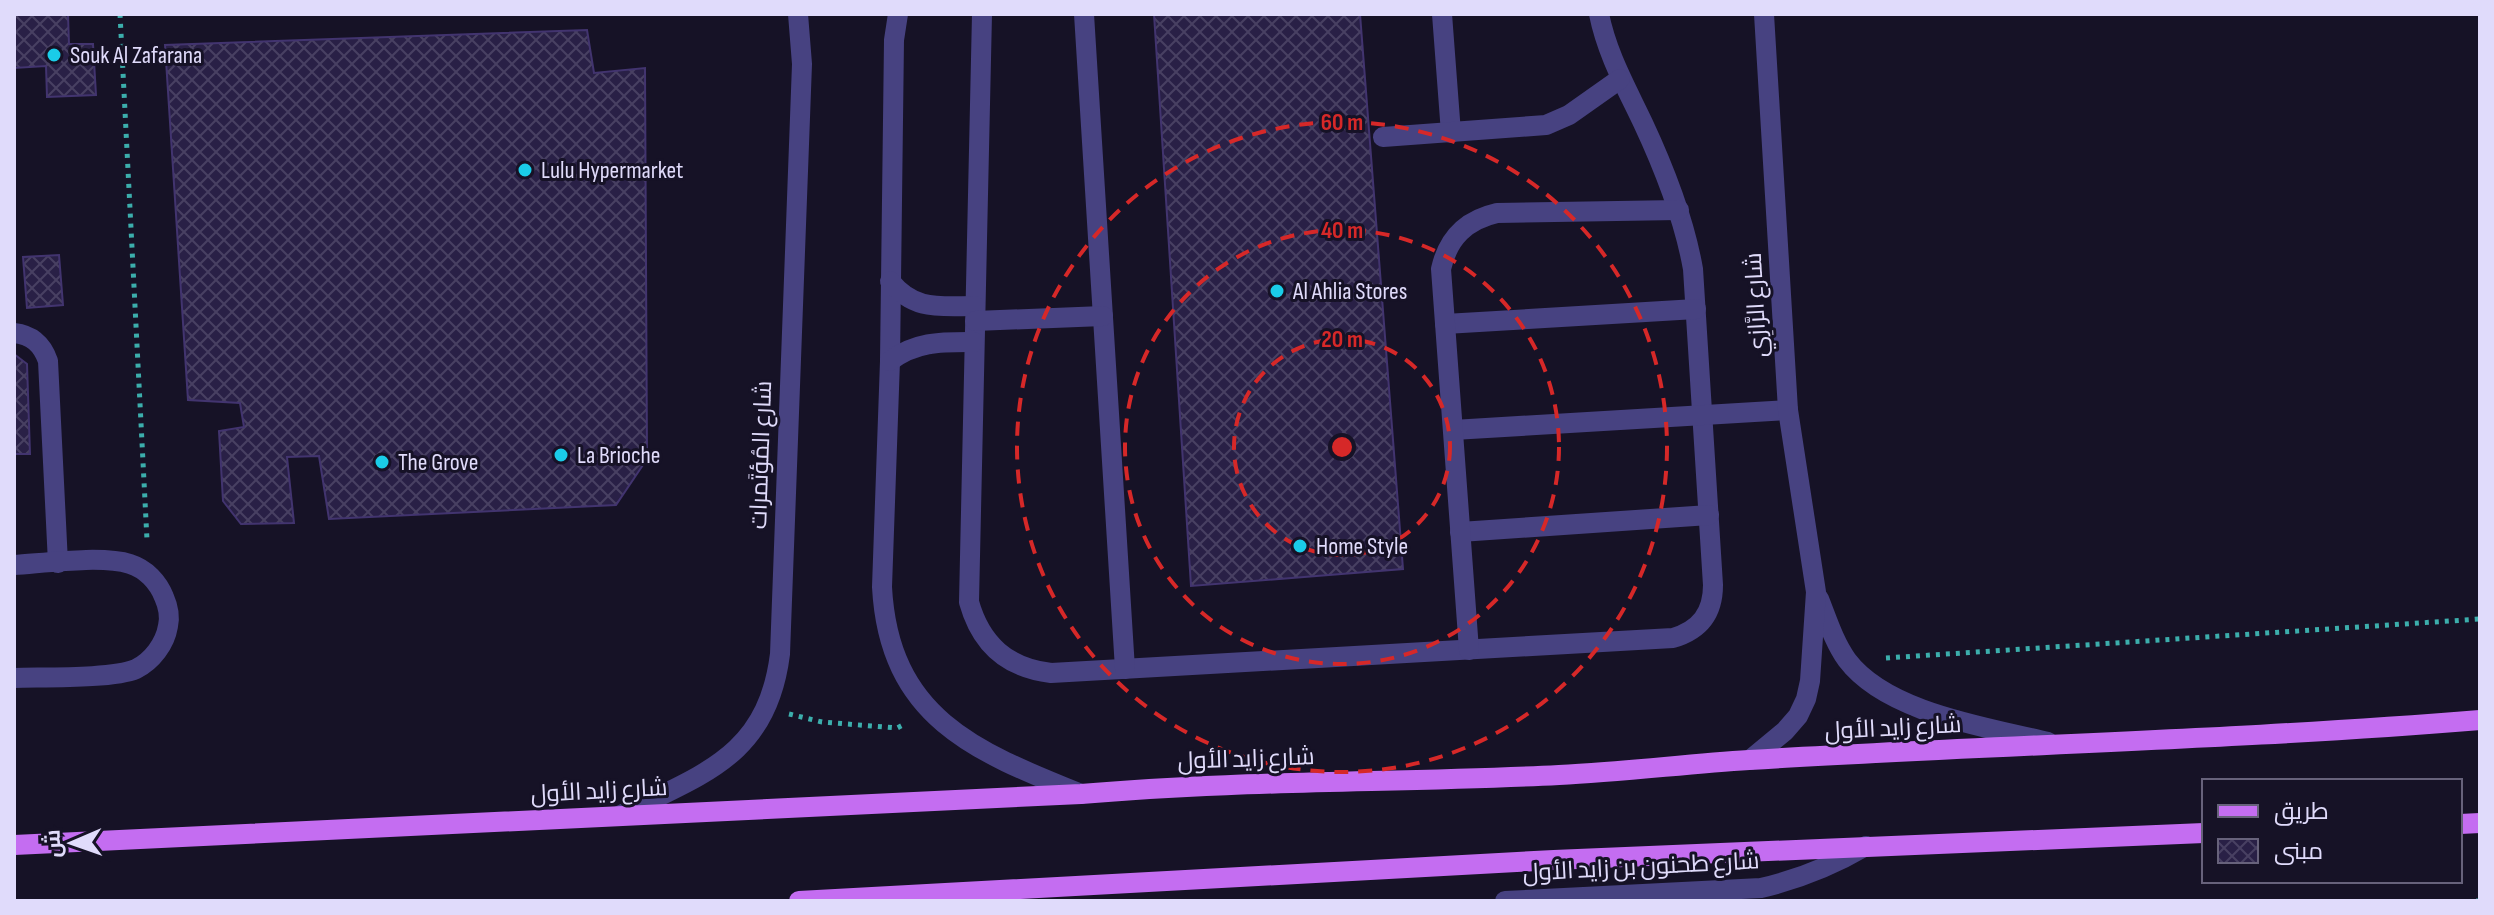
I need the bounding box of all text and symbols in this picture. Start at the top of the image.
place label: Souk Al Zafarana [70,41,202,70]
marker: Souk Al Zafarana [45,46,63,64]
text: 60 m [1321,108,1363,137]
place label: Lulu Hypermarket [541,156,683,185]
marker: Lulu Hypermarket [516,161,534,179]
text: 40 m [1321,216,1363,245]
street label: شارع الرَّازِي [1739,252,1776,358]
place label: Al Ahlia Stores [1292,277,1407,306]
marker: Al Ahlia Stores [1268,282,1286,300]
text: 20 m [1321,325,1363,354]
street label: شارع المُؤتَمرات [744,380,779,530]
centre of rings [1328,433,1356,461]
place label: La Brioche [577,441,660,470]
marker: La Brioche [552,446,570,464]
place label: The Grove [398,448,478,477]
marker: The Grove [373,453,391,471]
place label: Home Style [1316,532,1408,561]
marker: Home Style [1291,537,1309,555]
street label: شارع زايد الأول [1824,710,1962,747]
street label: شارع زايد الأول [1177,742,1315,777]
street label: شارع زايد الأول [530,773,668,810]
legend [2202,779,2462,883]
text: طريق [2274,797,2329,826]
north arrow [32,803,112,883]
text: ش [40,829,67,858]
text: مبنى [2274,837,2323,866]
street label: شارع طحنون بن زايد الأول [1522,846,1760,889]

